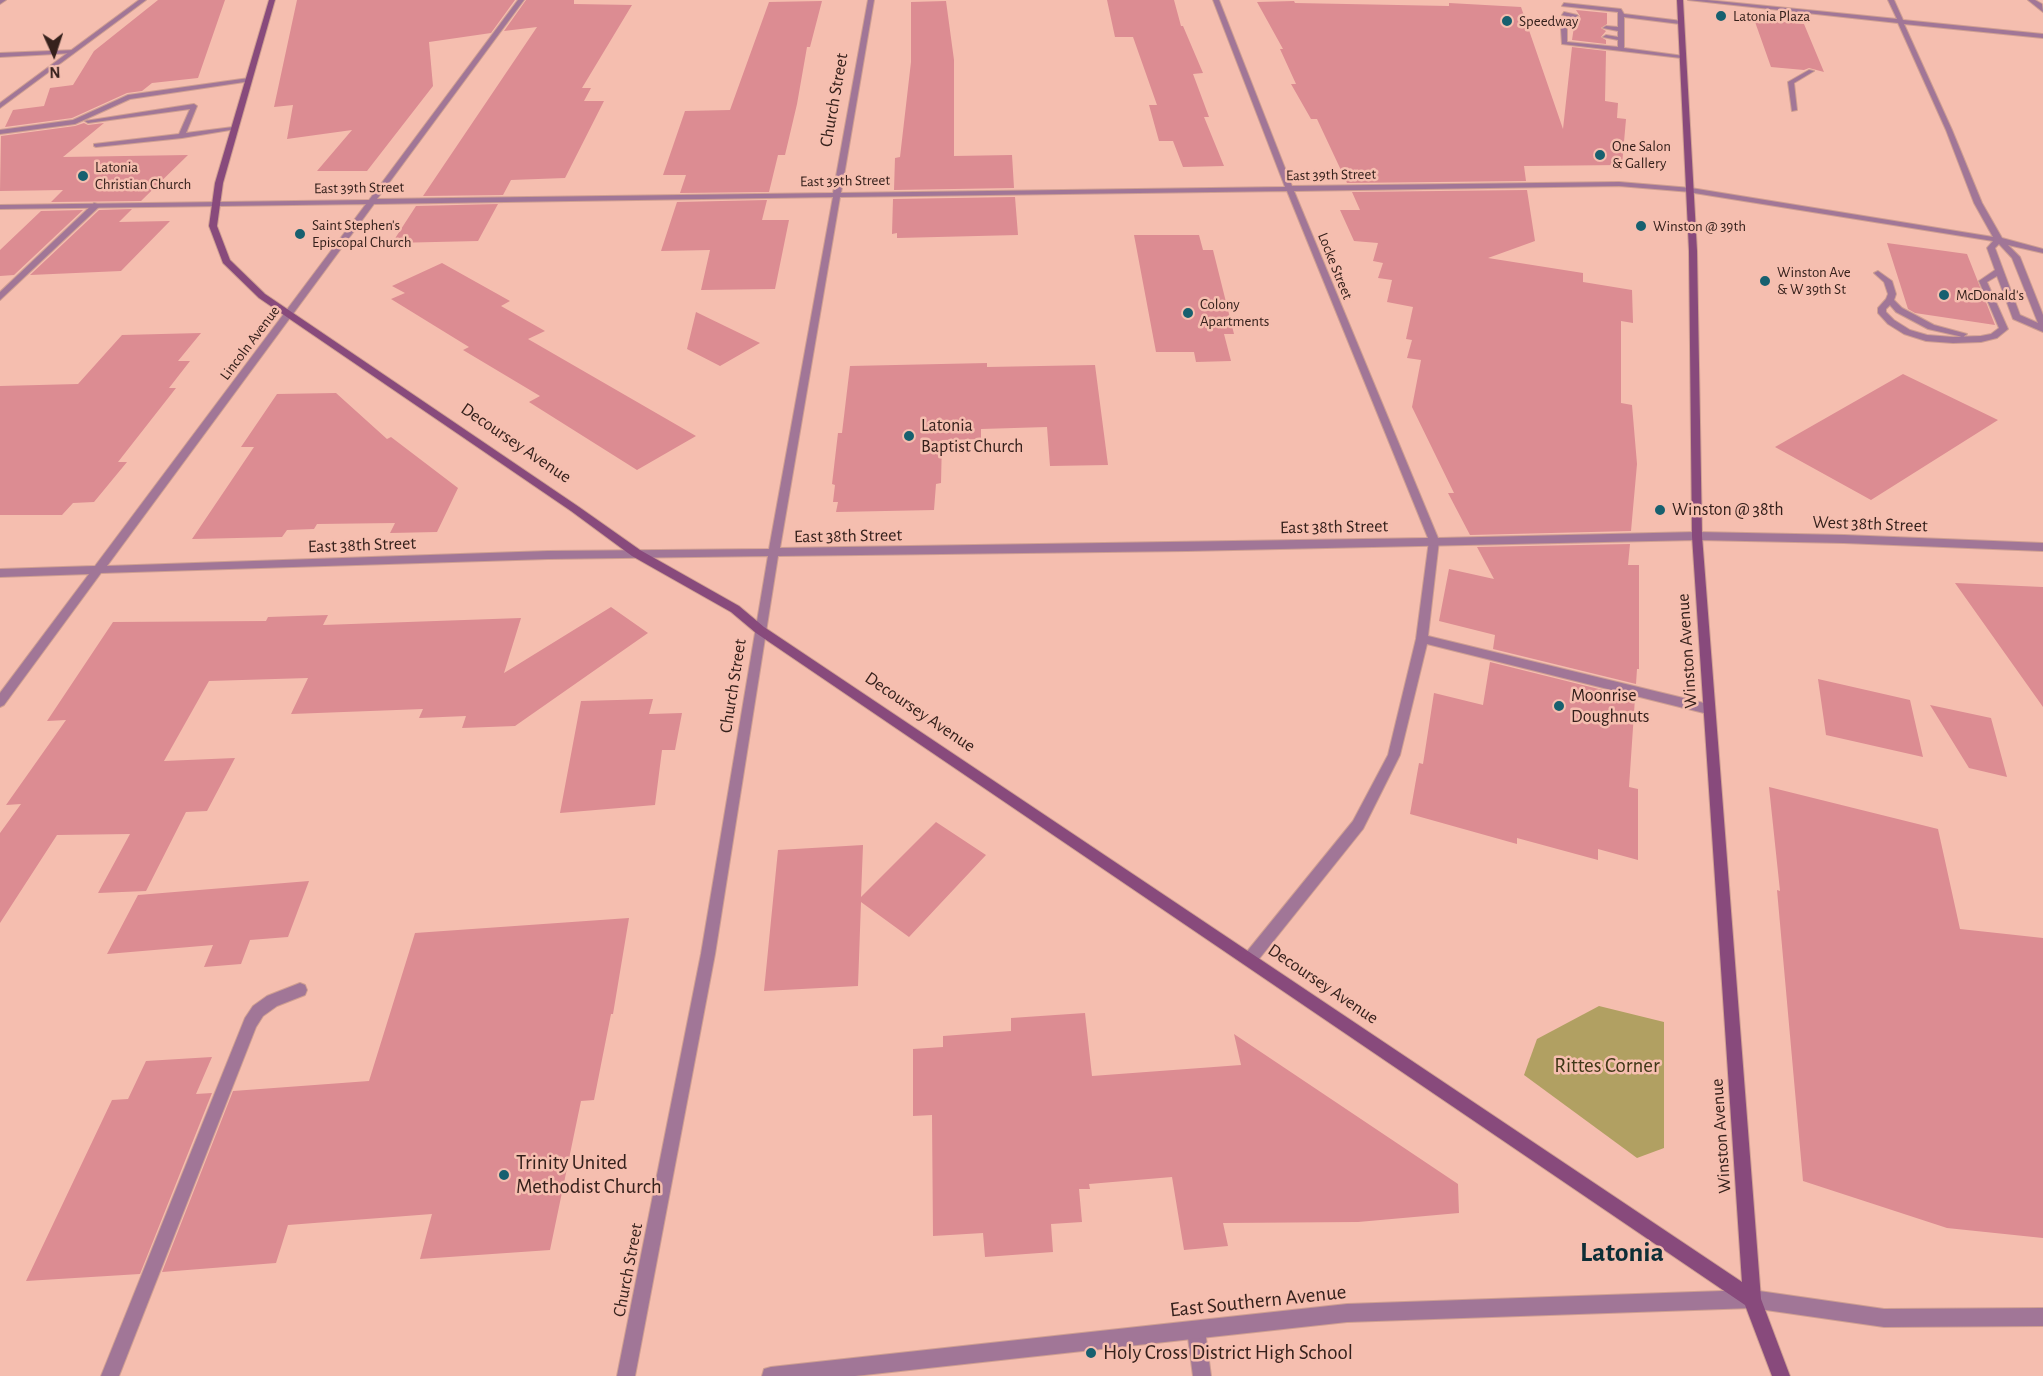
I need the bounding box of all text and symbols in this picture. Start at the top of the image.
place label: Latonia Plaza [1733,7,1810,25]
marker: Latonia Plaza [1714,9,1728,23]
place label: Speedway [1519,12,1578,30]
marker: Speedway [1500,14,1514,28]
north arrow [24,24,84,84]
street label: Church Street [815,51,853,149]
text: N [49,64,61,80]
place label: One Salon & Gallery [1612,137,1671,172]
marker: One Salon & Gallery [1593,148,1607,162]
place label: Latonia Christian Church [95,158,191,193]
street label: East 39th Street [1286,165,1376,185]
marker: Latonia Christian Church [76,169,90,183]
street label: East 39th Street [800,171,890,191]
street label: East 39th Street [314,178,404,198]
place label: Saint Stephen's Episcopal Church [312,216,411,251]
place label: Winston @ 39th [1653,217,1746,235]
marker: Winston @ 39th [1634,219,1648,233]
marker: Saint Stephen's Episcopal Church [293,227,307,241]
street label: Locke Street [1313,230,1357,302]
place label: Winston Ave & W 39th St [1777,263,1851,298]
marker: Winston Ave & W 39th St [1758,274,1772,288]
place label: McDonald's [1956,286,2024,304]
marker: McDonald's [1937,288,1951,302]
place label: Colony Apartments [1200,295,1269,330]
street label: Lincoln Avenue [216,302,284,384]
marker: Colony Apartments [1181,306,1195,320]
street label: Decoursey Avenue [457,398,575,488]
place label: Latonia Baptist Church [921,415,1023,458]
marker: Latonia Baptist Church [902,429,916,443]
place label: Winston @ 38th [1672,499,1784,521]
marker: Winston @ 38th [1653,503,1667,517]
street label: West 38th Street [1812,511,1928,537]
street label: East 38th Street [1280,515,1388,539]
street label: East 38th Street [794,524,902,548]
street label: East 38th Street [307,532,417,558]
street label: Winston Avenue [1672,593,1702,709]
street label: Church Street [715,637,751,735]
street label: Decoursey Avenue [861,667,979,757]
place label: Moonrise Doughnuts [1571,685,1649,728]
marker: Moonrise Doughnuts [1552,699,1566,713]
street label: Decoursey Avenue [1264,939,1382,1029]
park label: Rittes Corner [1554,1053,1660,1079]
street label: Winston Avenue [1706,1078,1736,1194]
place label: Trinity United Methodist Church [516,1150,662,1200]
marker: Trinity United Methodist Church [497,1168,511,1182]
street label: Church Street [608,1221,648,1319]
district label: Latonia [1580,1236,1664,1270]
street label: East Southern Avenue [1168,1279,1348,1323]
place label: Holy Cross District High School [1103,1340,1353,1366]
marker: Holy Cross District High School [1084,1346,1098,1360]

